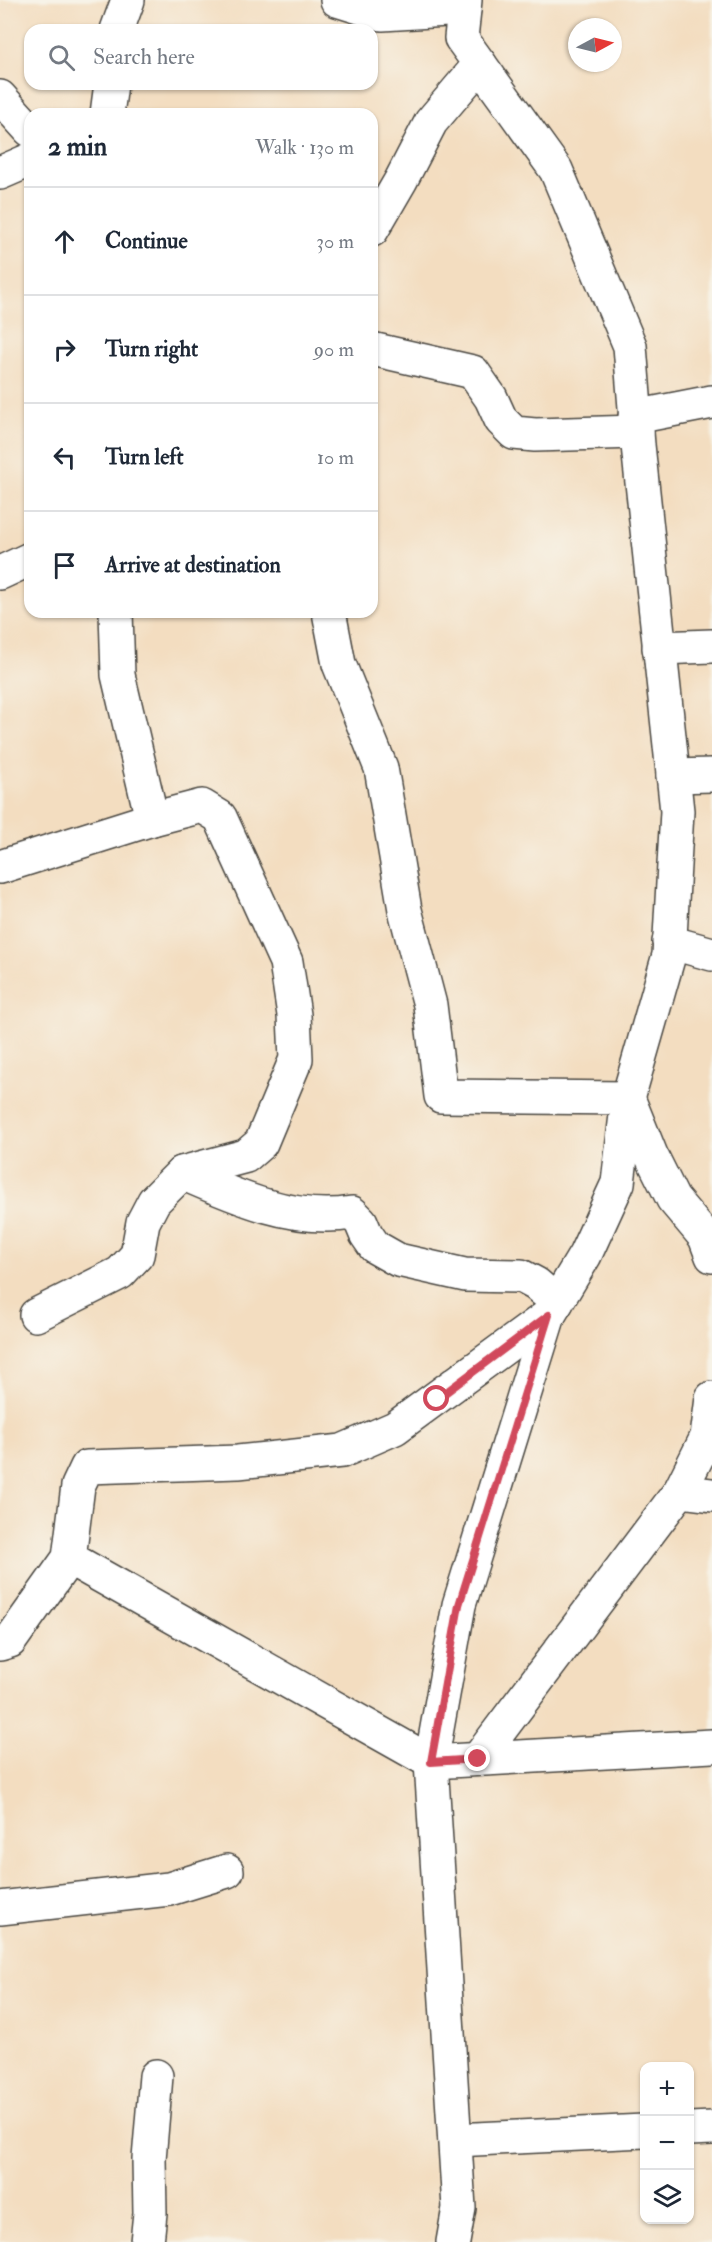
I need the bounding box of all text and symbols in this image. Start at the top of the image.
north arrow [568,18,622,72]
search box [24,24,378,90]
icon: search [45,41,78,74]
text: Search here [93,43,195,71]
text: 2 min [48,131,107,163]
text: Walk · 130 m [255,135,354,160]
icon: ahead [48,225,81,258]
text: Continue [105,227,188,255]
text: 30 m [316,229,354,254]
icon: right [48,333,81,366]
text: Turn right [105,335,198,363]
text: 90 m [314,337,354,362]
icon: left [48,441,81,474]
text: Turn left [105,443,184,471]
text: 10 m [317,445,354,470]
icon: arrive [48,549,81,582]
text: Arrive at destination [105,551,281,579]
route start [423,1385,449,1411]
route end [464,1745,490,1771]
map controls [640,2062,694,2224]
button: + [640,2062,694,2116]
button: − [640,2116,694,2170]
button: layers [640,2170,694,2224]

